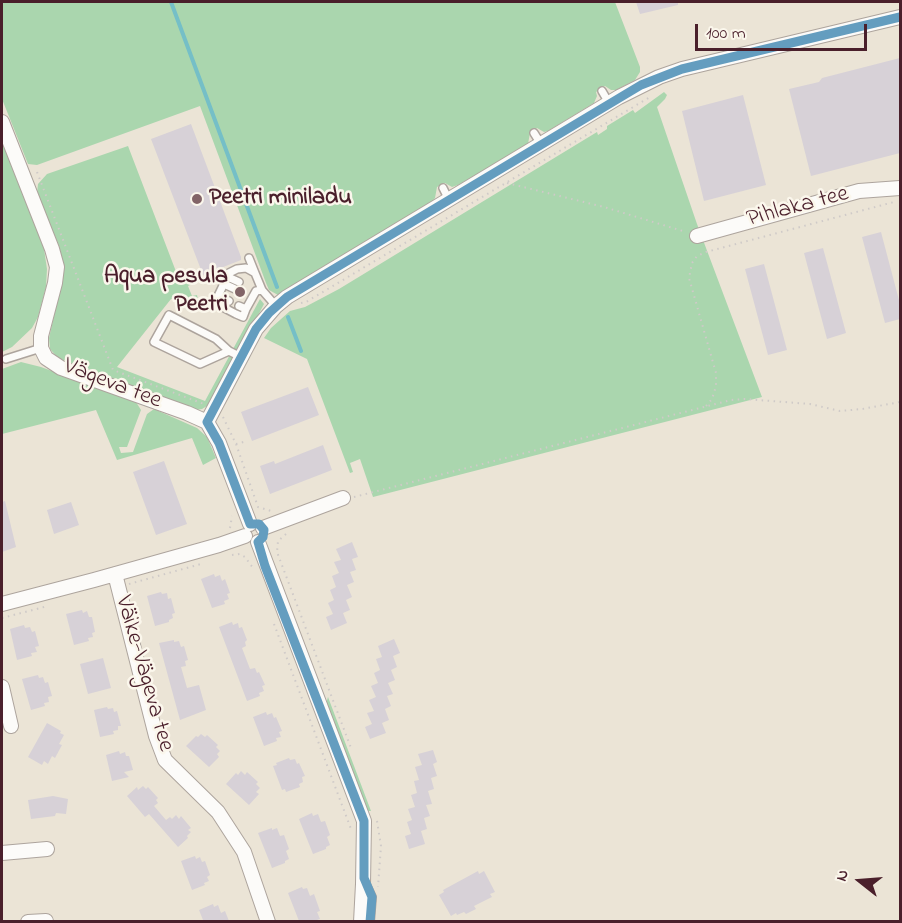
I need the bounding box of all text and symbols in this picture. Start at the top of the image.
scale bar [698,12,870,50]
text: 100 m [706,21,746,47]
street label: Pihlaka tee [744,181,852,235]
place label: Peetri miniladu [209,185,352,213]
marker: Peetri miniladu [190,192,204,206]
place label: Aqua pesula Peetri [104,264,228,320]
marker: Aqua pesula Peetri [233,285,247,299]
street label: Vägeva tee [59,353,165,417]
street label: Väike-Vägeva tee [107,593,179,755]
north arrow [830,851,890,911]
text: N [830,867,856,884]

